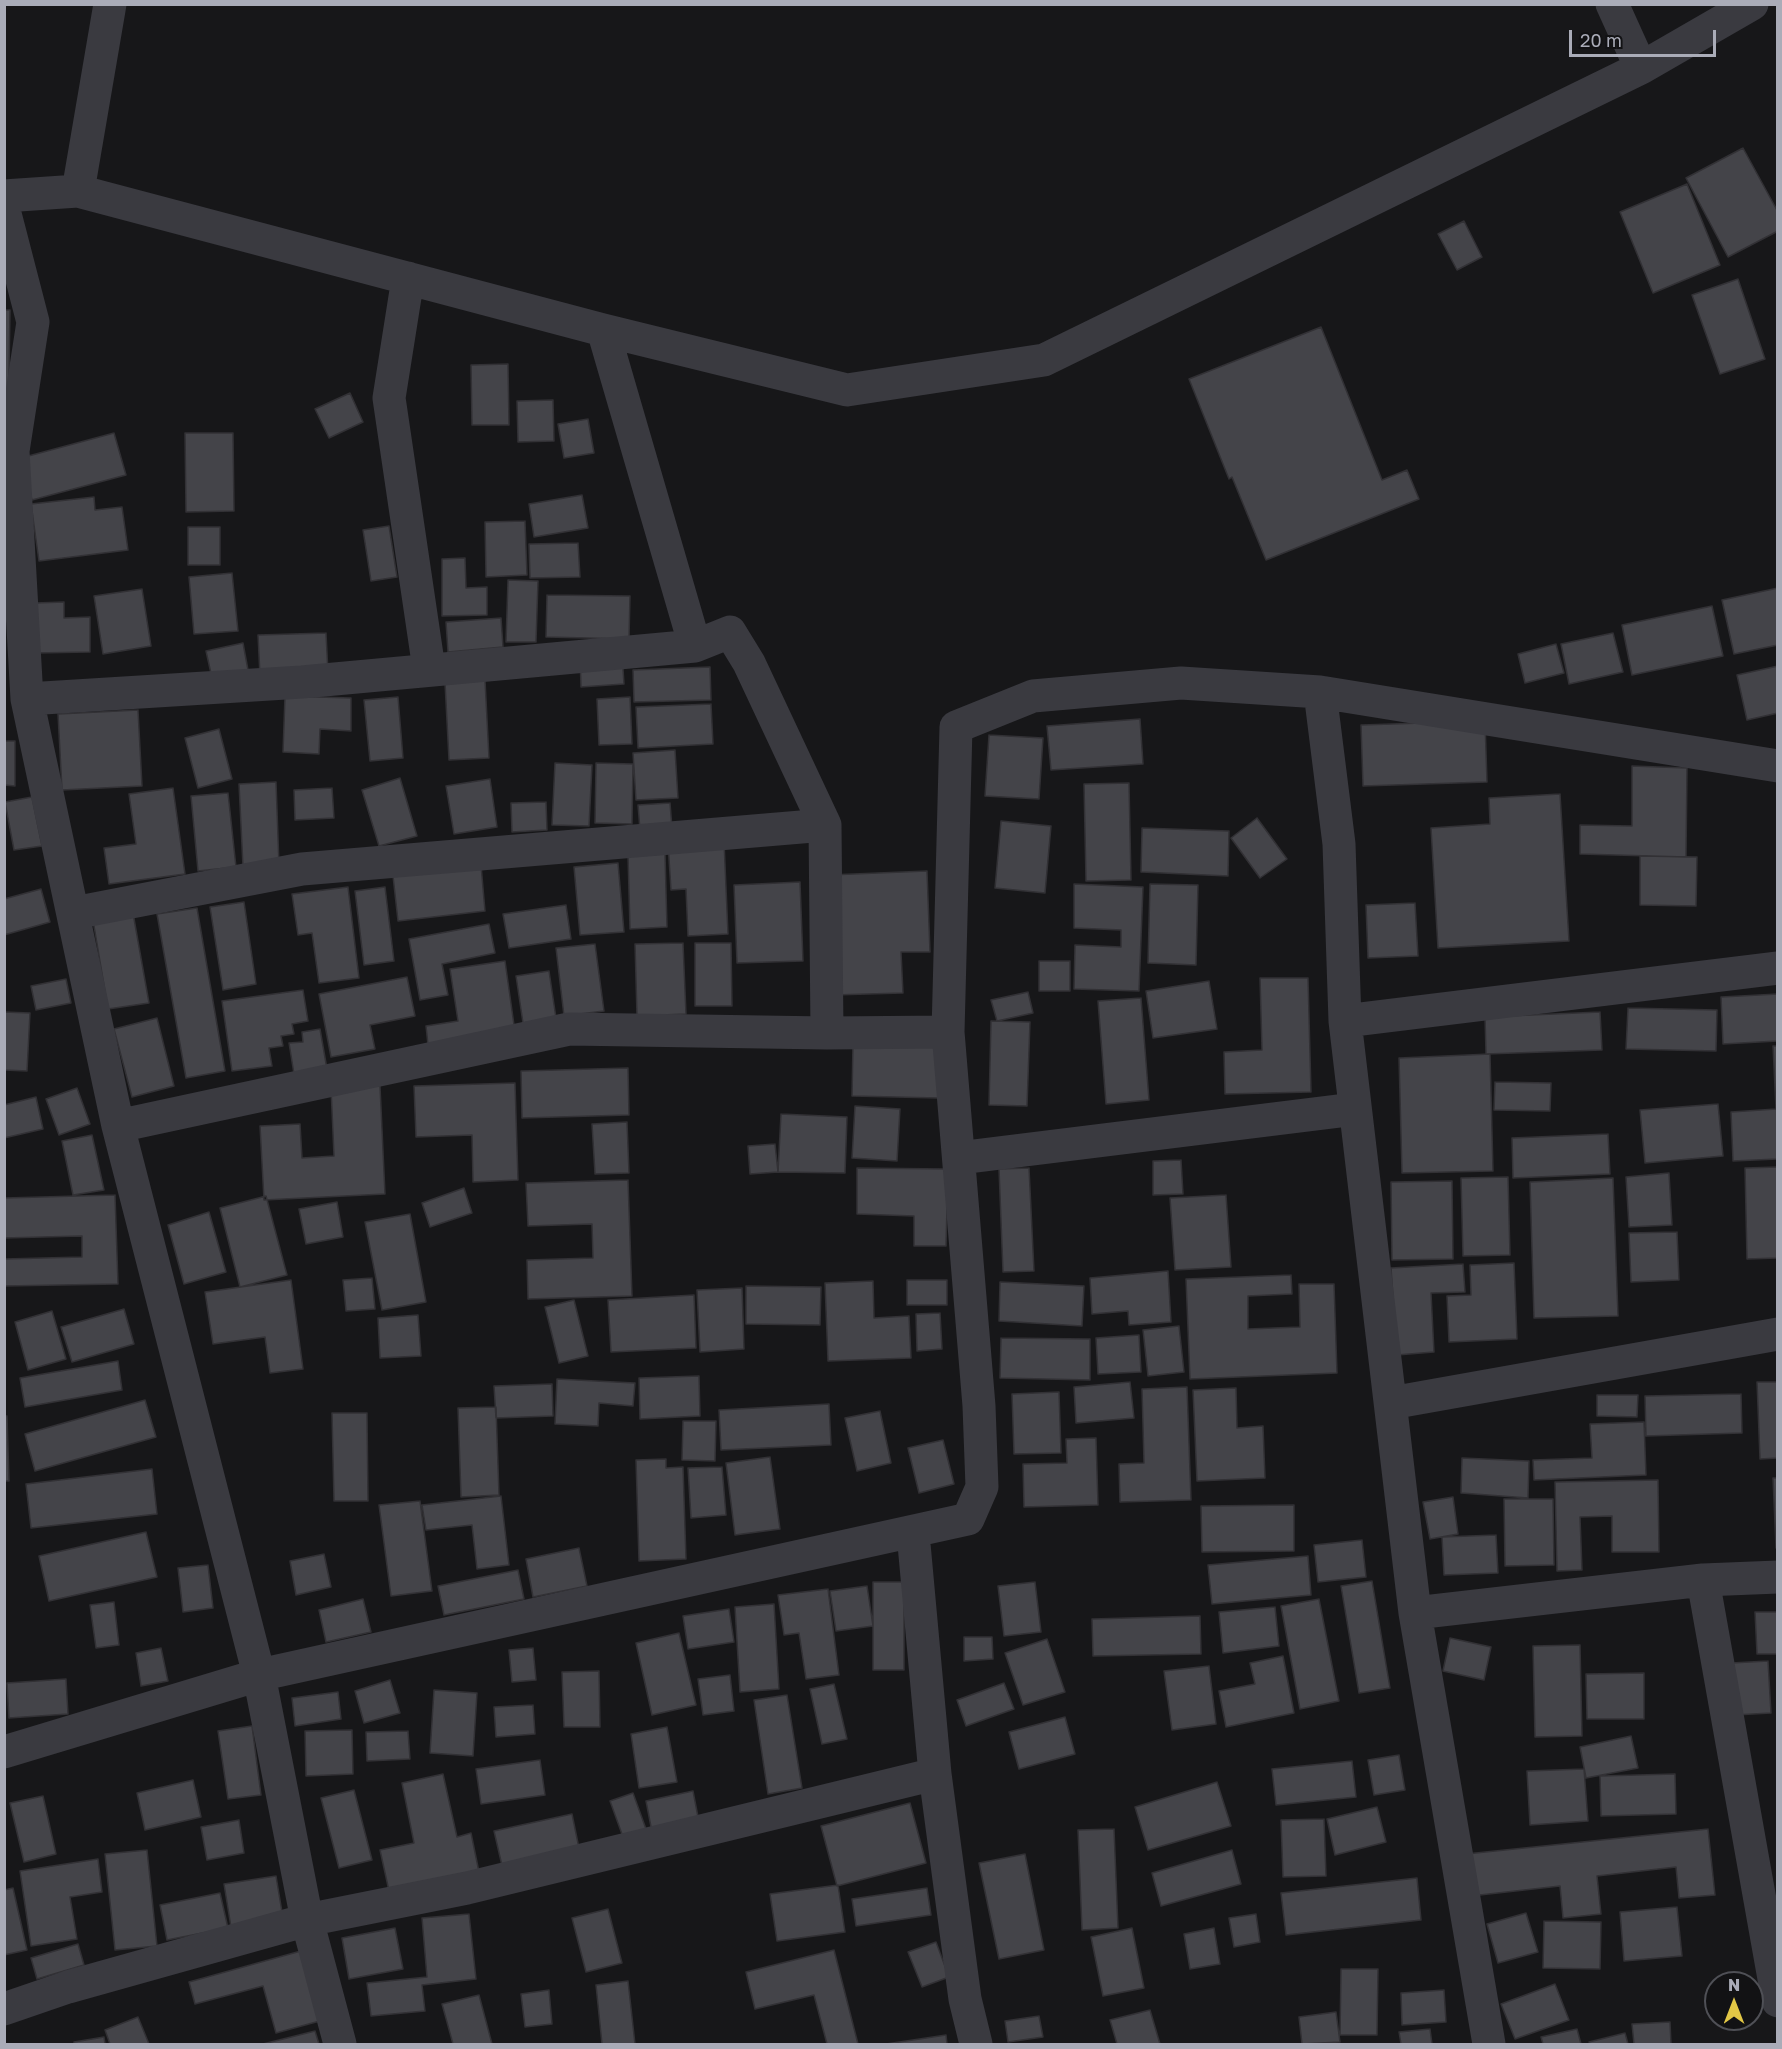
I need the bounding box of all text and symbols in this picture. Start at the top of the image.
scale bar [1572,18,1719,56]
text: 20 m [1580,29,1622,51]
north arrow [1704,1971,1764,2031]
text: N [1728,1975,1740,1995]

